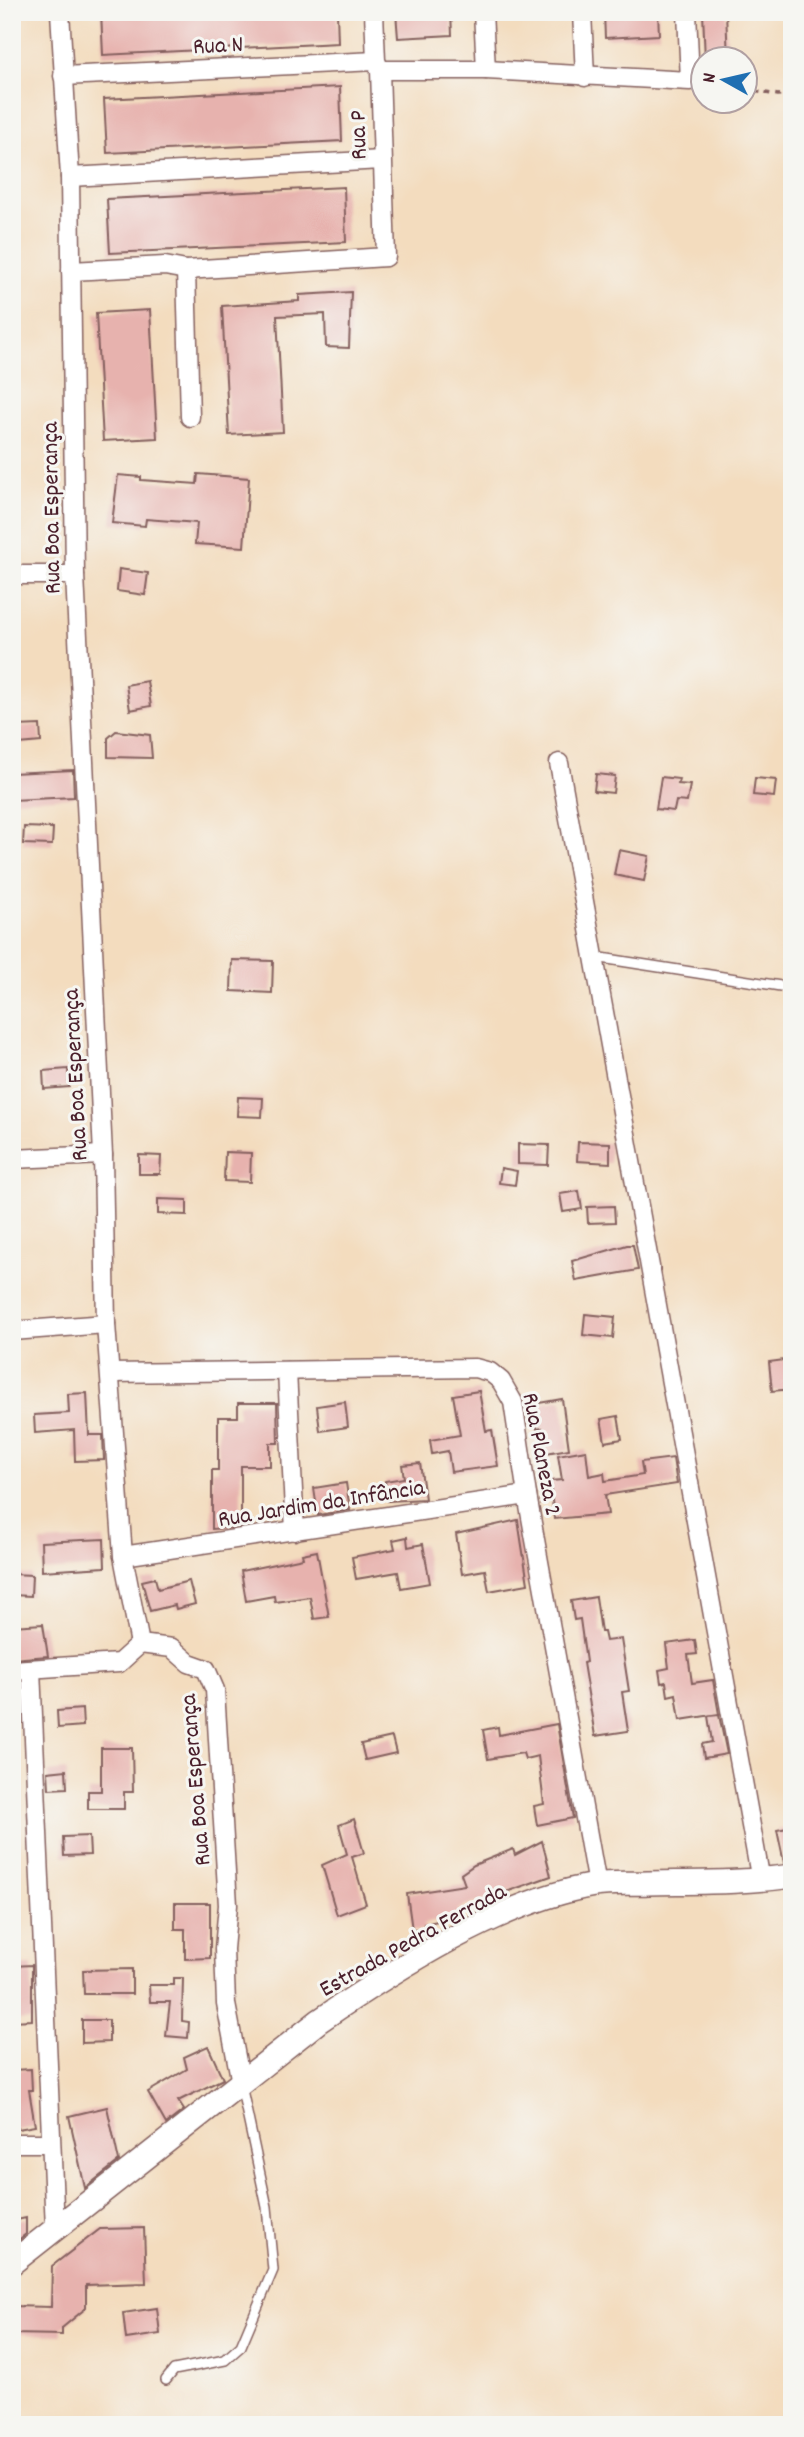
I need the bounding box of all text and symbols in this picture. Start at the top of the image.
street label: Rua N [192,29,244,65]
north arrow [688,46,758,116]
text: N [697,72,725,85]
street label: Rua P [343,110,377,160]
street label: Rua Boa Esperança [34,421,72,594]
street label: Rua Boa Esperança [55,987,98,1162]
street label: Rua Planeza 2 [511,1390,569,1519]
street label: Rua Jardim da Infância [216,1472,428,1538]
street label: Rua Boa Esperança [172,1692,221,1867]
street label: Estrada Pedra Ferrada [314,1876,514,2007]

